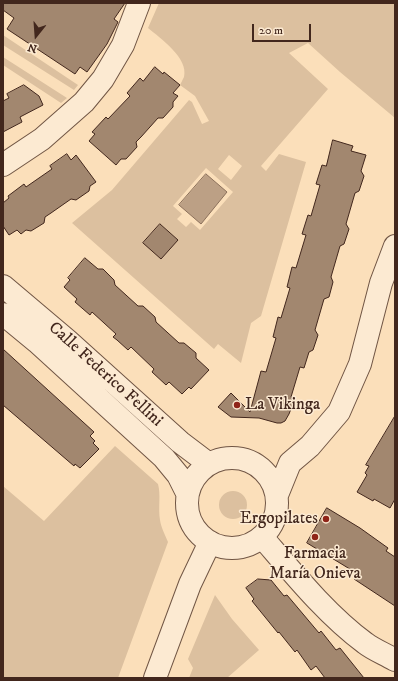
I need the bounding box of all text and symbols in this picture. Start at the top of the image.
north arrow [16,16,56,56]
scale bar [254,16,313,42]
text: 20 m [259,23,283,38]
text: N [26,39,39,55]
street label: Calle Federico Fellini [44,318,166,432]
place label: La Vikinga [245,395,320,415]
marker: La Vikinga [232,400,242,410]
place label: Ergopilates [240,509,318,529]
marker: Ergopilates [321,514,331,524]
marker: Farmacia María Onieva [310,532,320,542]
place label: Farmacia María Onieva [269,544,361,584]

